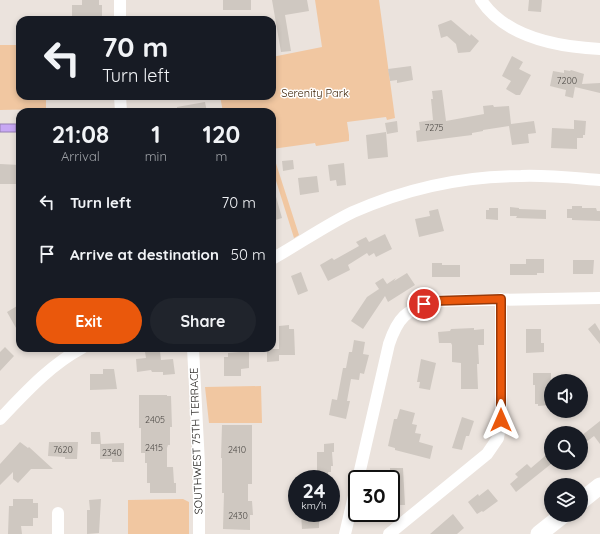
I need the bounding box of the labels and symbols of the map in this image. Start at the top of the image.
house number: 7200 [557,75,577,86]
park label: Serenity Park [281,86,349,100]
house number: 7275 [425,122,444,133]
pin [407,287,441,321]
street label: SOUTHWEST 75TH TERRACE [186,367,206,515]
position arrow [480,399,522,441]
house number: 2405 [145,414,165,425]
house number: 2415 [145,442,163,453]
house number: 7620 [53,444,73,455]
house number: 2410 [228,444,246,455]
house number: 2340 [102,447,122,458]
speed limit sign: 30 [348,470,400,522]
house number: 2430 [228,510,248,521]

